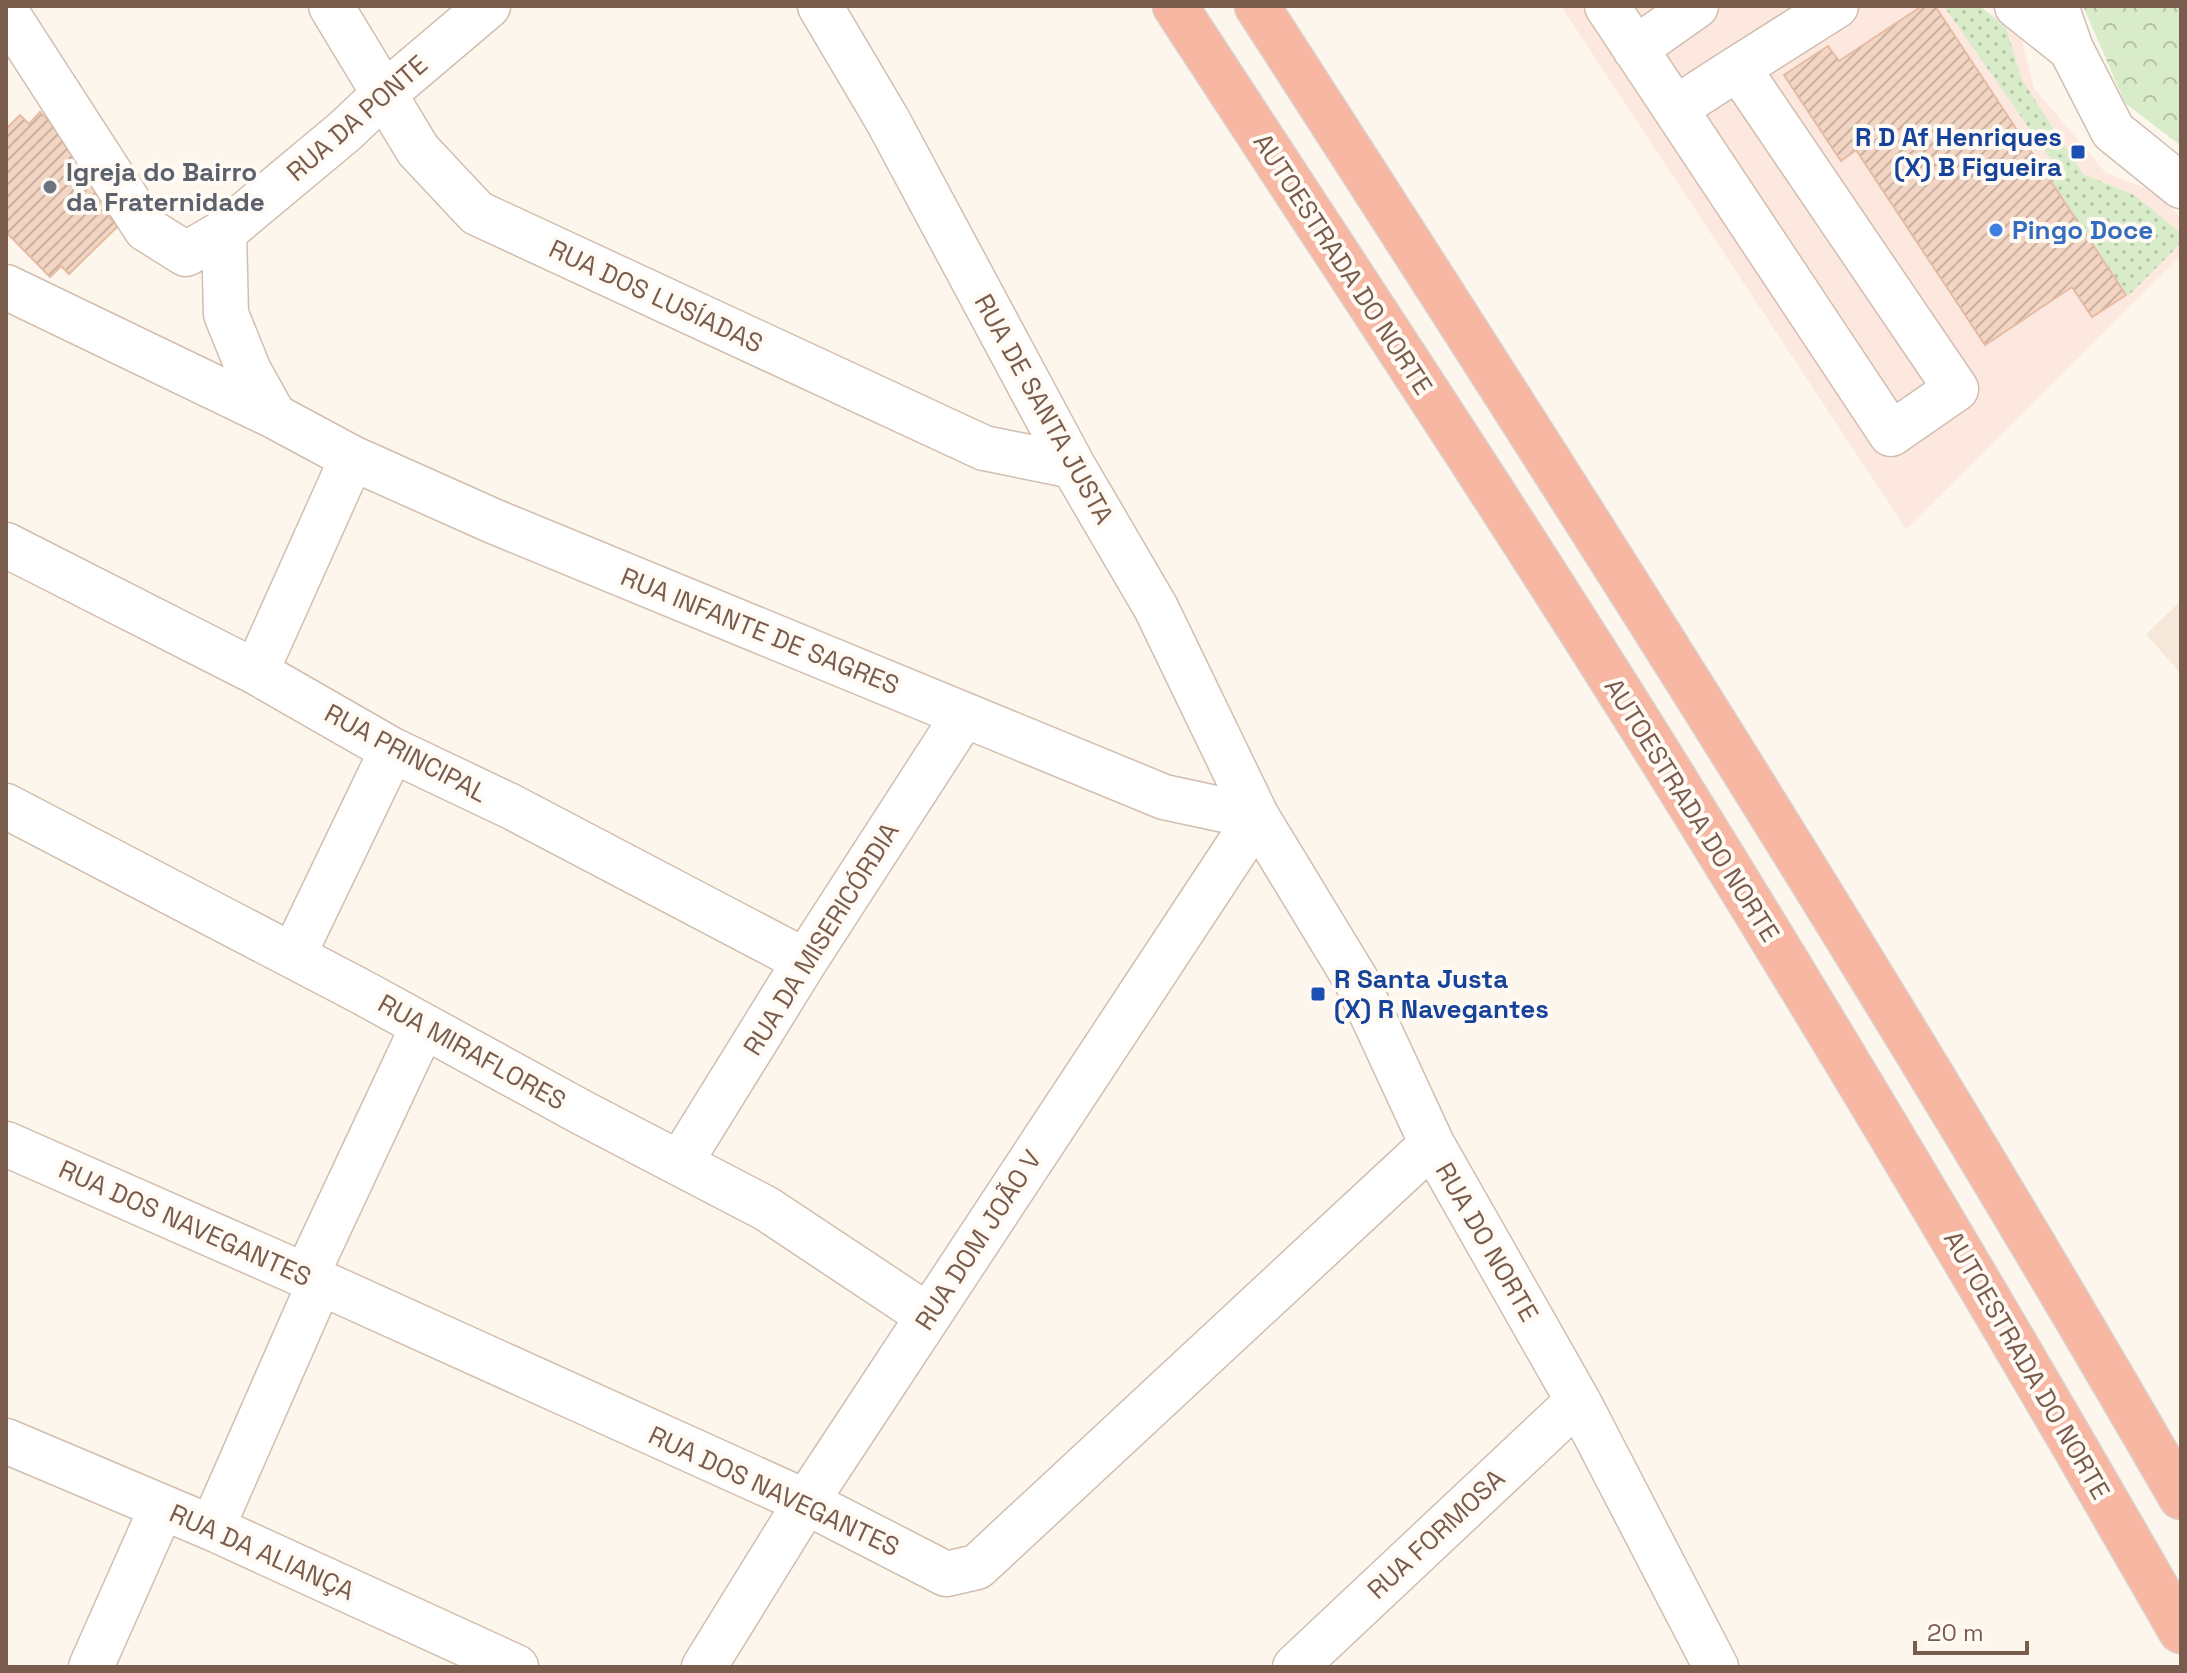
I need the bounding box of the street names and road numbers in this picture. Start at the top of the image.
street label: RUA DA PONTE [279,47,435,189]
street label: AUTOESTRADA DO NORTE [1246,127,1440,401]
street label: RUA DOS LUSÍADAS [544,231,768,361]
street label: RUA DE SANTA JUSTA [967,288,1121,530]
street label: RUA INFANTE DE SAGRES [616,560,904,702]
street label: AUTOESTRADA DO NORTE [1597,672,1787,948]
street label: RUA PRINCIPAL [319,696,493,810]
street label: RUA DA MISERICÓRDIA [735,816,907,1062]
street label: RUA MIRAFLORES [372,986,572,1118]
street label: RUA DOM JOÃO V [907,1143,1049,1337]
street label: RUA DOS NAVEGANTES [53,1152,317,1294]
street label: RUA DO NORTE [1428,1156,1546,1328]
street label: AUTOESTRADA DO NORTE [1936,1224,2118,1506]
street label: RUA DOS NAVEGANTES [643,1418,905,1564]
street label: RUA FORMOSA [1360,1462,1512,1606]
street label: RUA DA ALIANÇA [164,1496,360,1608]

